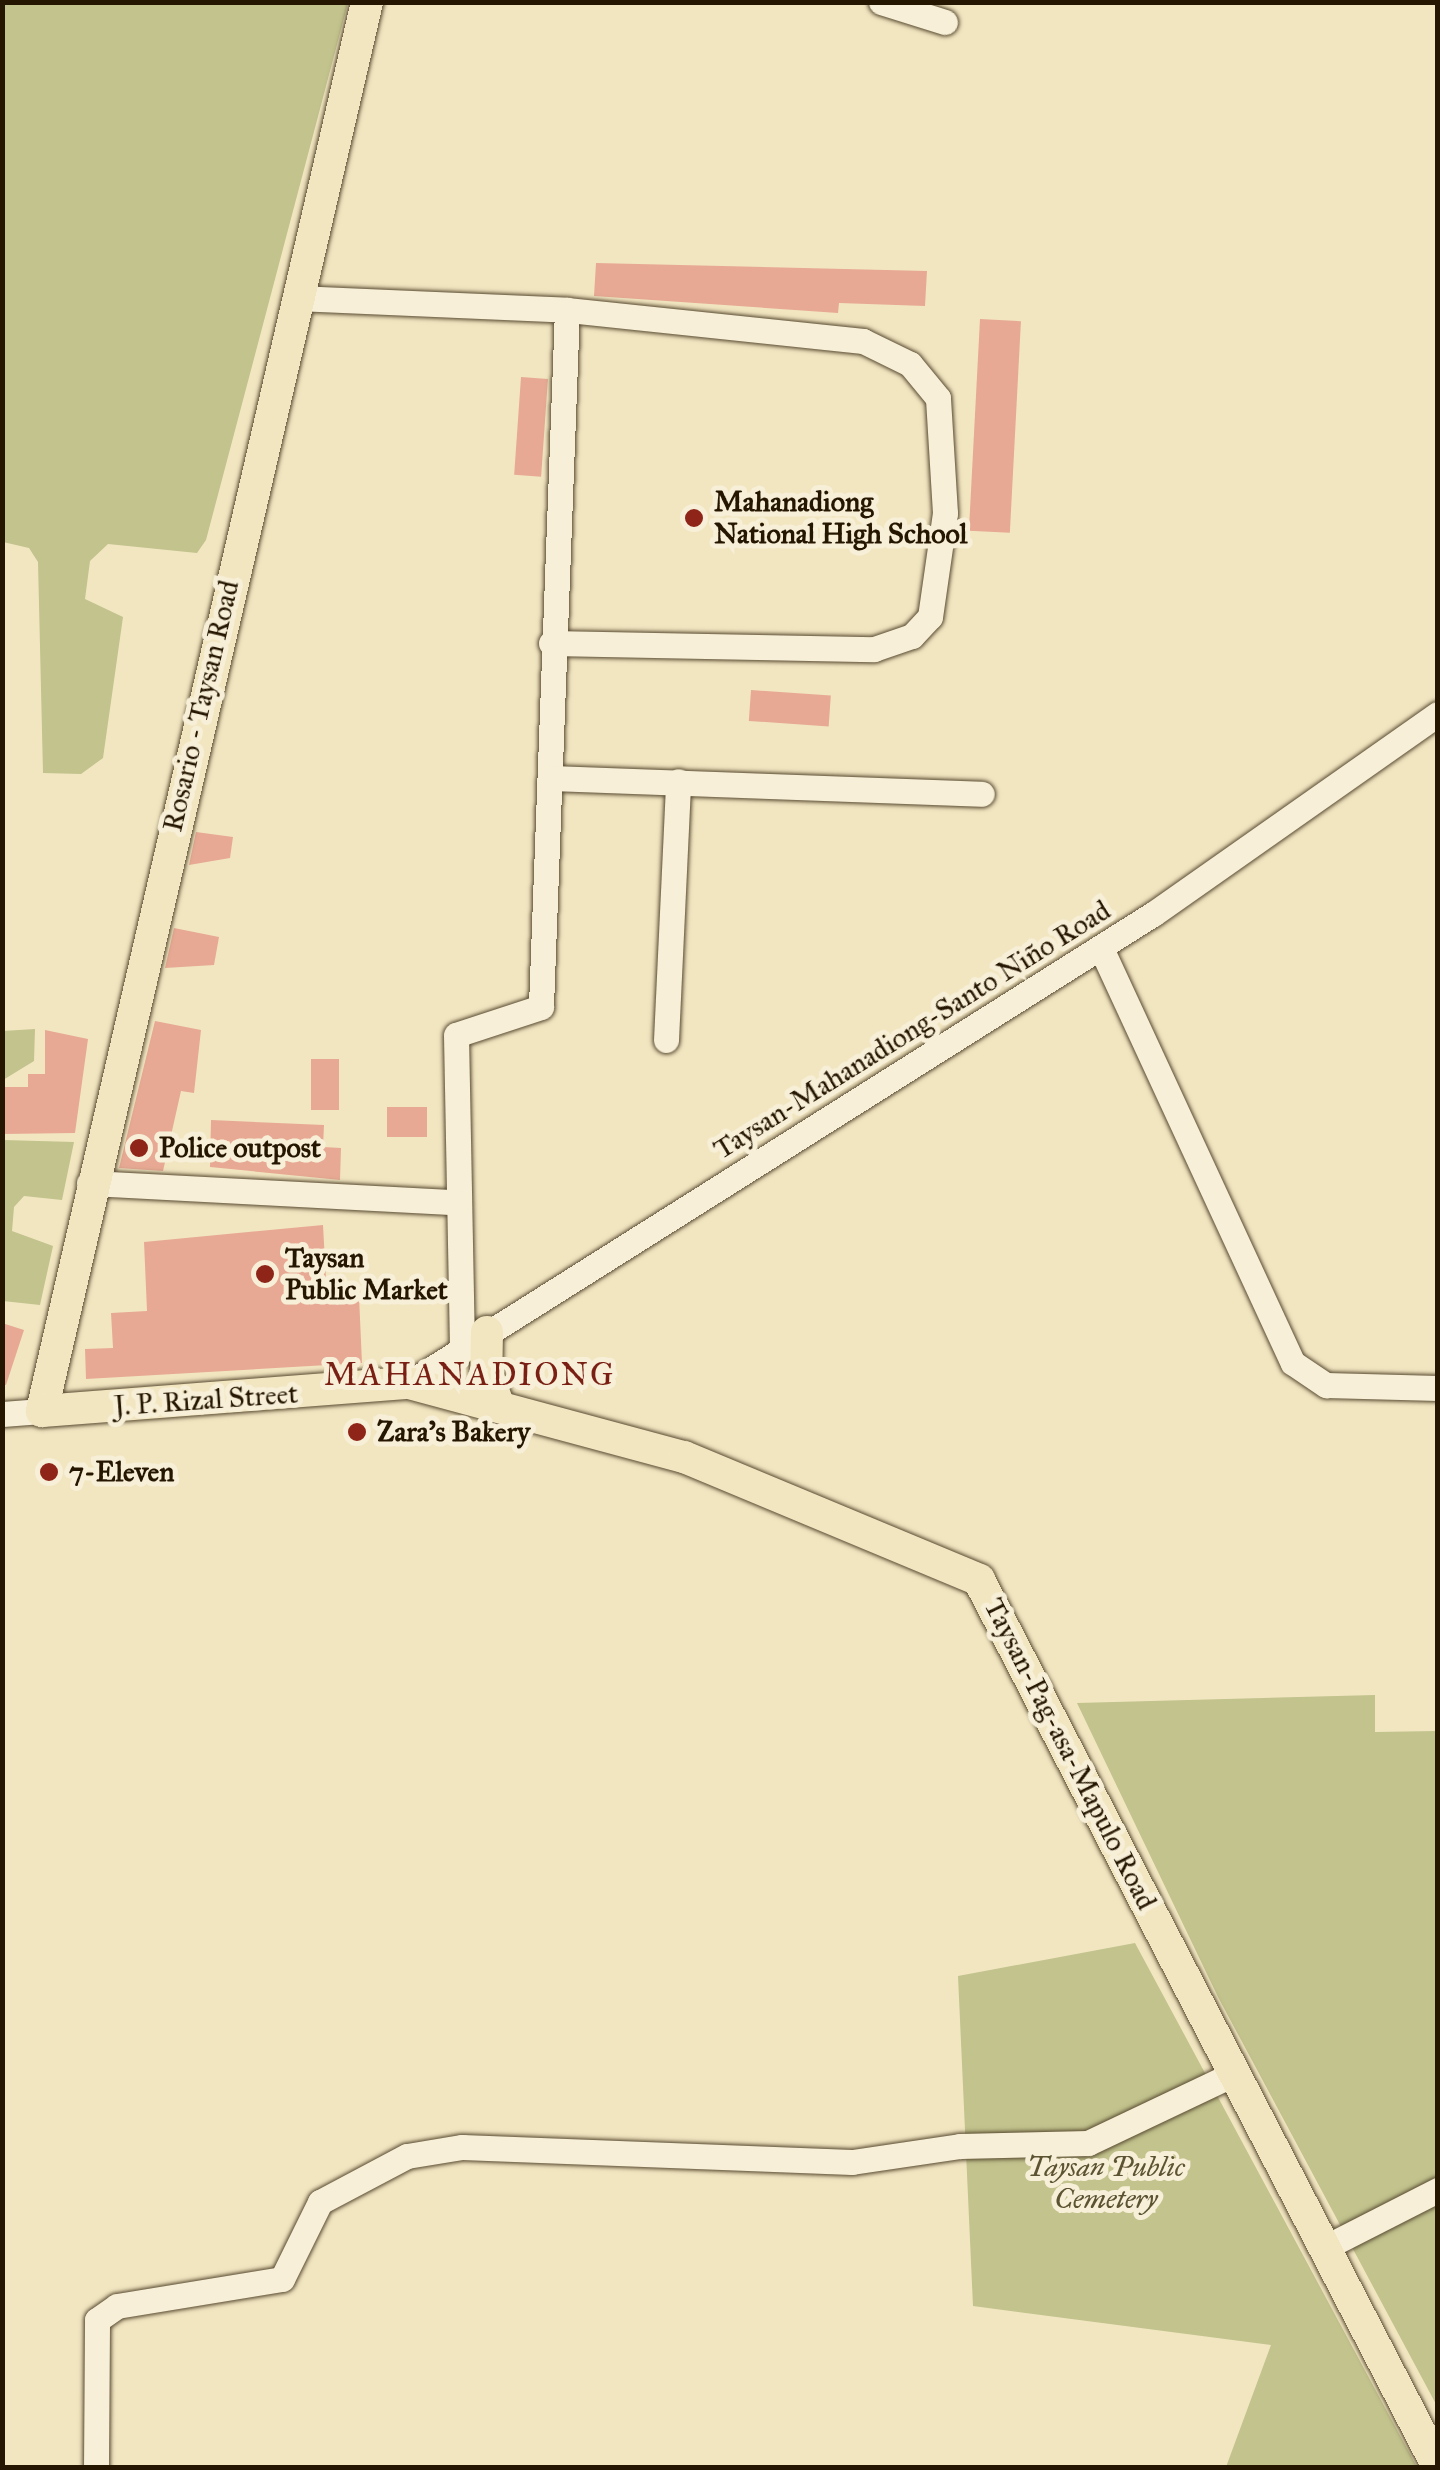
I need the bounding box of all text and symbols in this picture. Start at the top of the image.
place label: Mahanadiong National High School [714,485,967,551]
marker: Mahanadiong National High School [683,507,705,529]
street label: Rosario - Taysan Road [156,577,246,835]
street label: Taysan-Mahanadiong-Santo Niño Road [708,894,1116,1166]
place label: Police outpost [159,1131,321,1165]
marker: Police outpost [128,1137,150,1159]
place label: Taysan Public Market [285,1241,448,1307]
marker: Taysan Public Market [254,1263,276,1285]
district label: MAHANADIONG [324,1356,616,1394]
street label: J. P. Rizal Street [113,1377,299,1423]
place label: Zara's Bakery [377,1415,530,1449]
marker: Zara's Bakery [346,1421,368,1443]
place label: 7-Eleven [69,1455,174,1489]
marker: 7-Eleven [38,1461,60,1483]
street label: Taysan-Pag-asa-Mapulo Road [977,1593,1163,1915]
park label: Taysan Public Cemetery [1027,2150,1185,2216]

